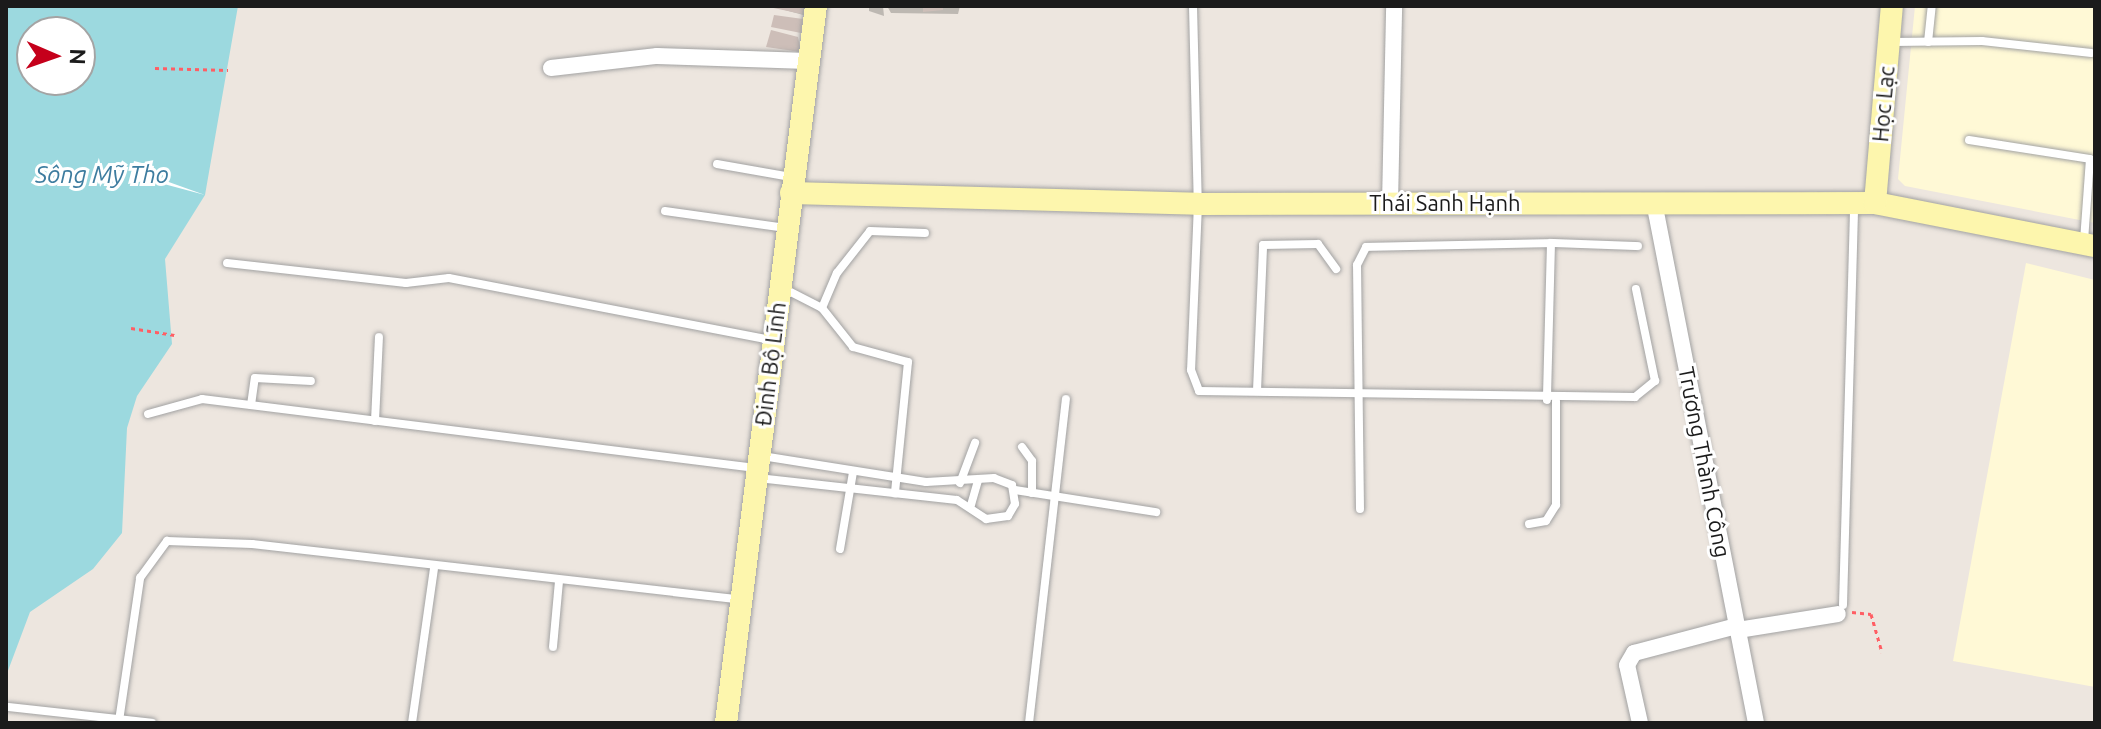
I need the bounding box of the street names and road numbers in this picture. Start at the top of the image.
street label: Học Lạc [1867,65,1899,143]
street label: Thái Sanh Hạnh [1369,190,1521,216]
street label: Đinh Bộ Lĩnh [749,300,791,428]
street label: Trương Thành Công [1674,364,1736,560]

